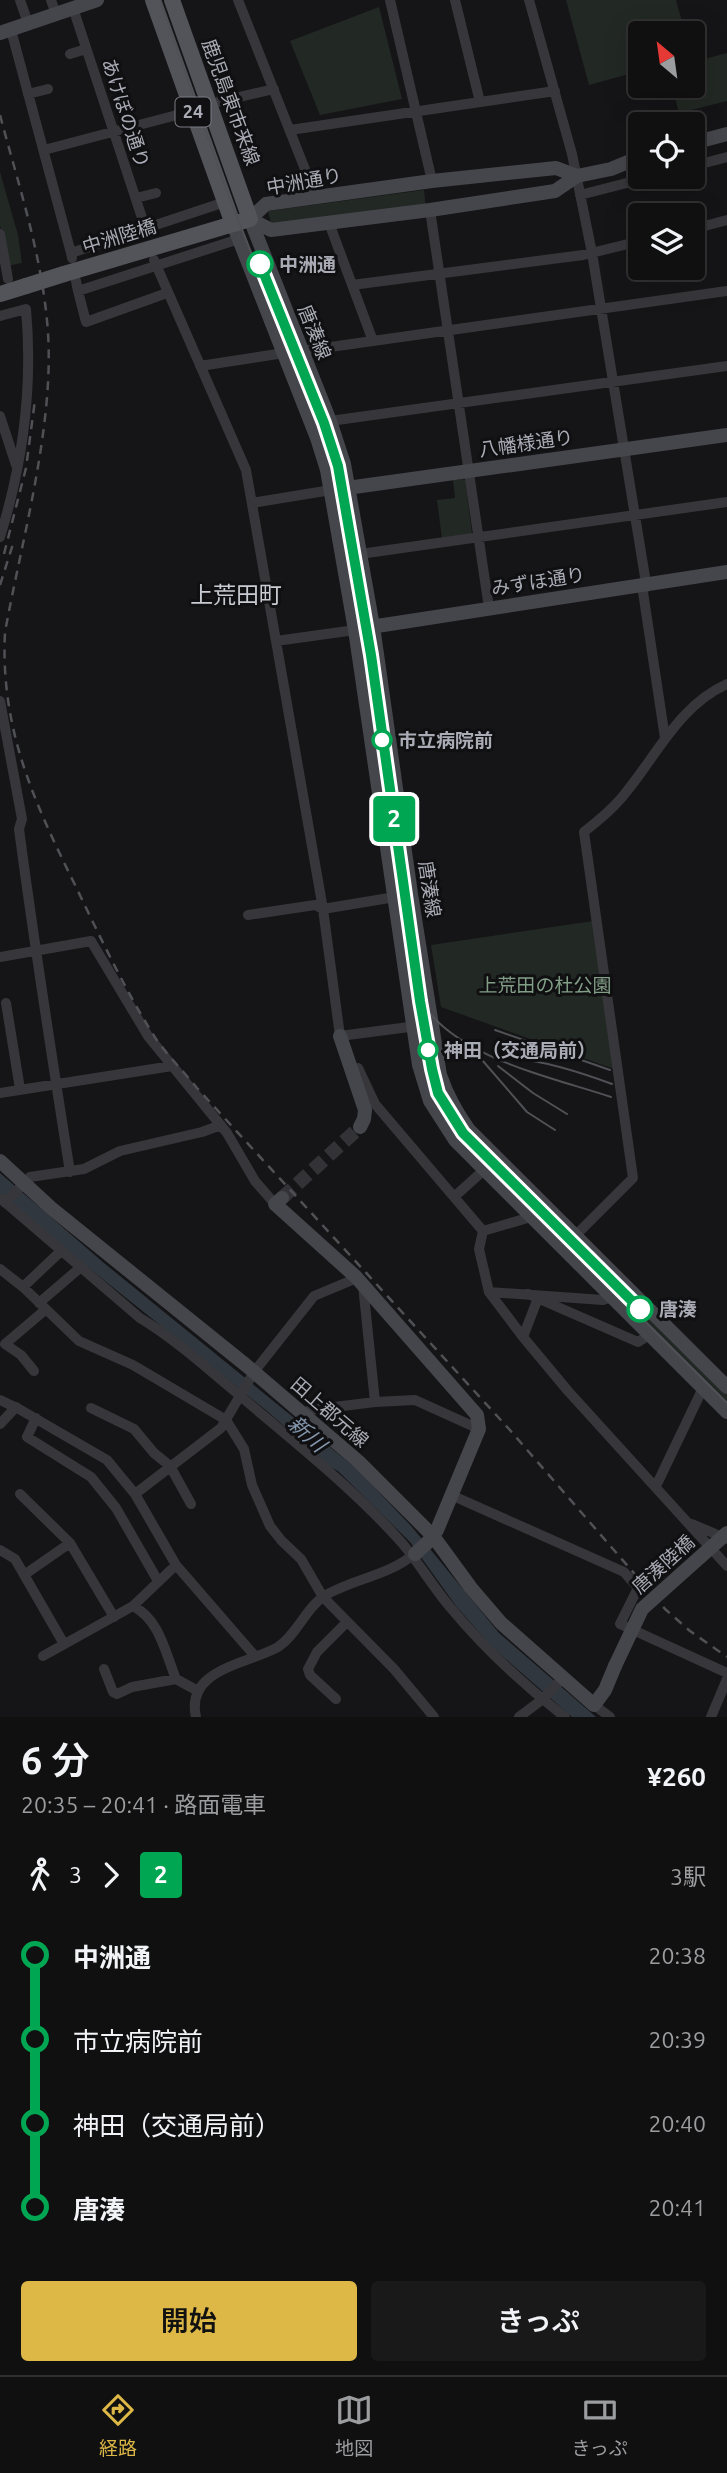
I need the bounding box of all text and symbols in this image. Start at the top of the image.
north arrow [628,21,705,98]
map controls [628,21,705,280]
street label: 鹿児島東市来線 [198,36,264,168]
street label: あけぼの通り [98,55,154,171]
road number: 24 [176,98,210,127]
button: locate [628,112,705,189]
street label: 中洲通り [265,164,343,198]
button: layers [628,203,705,280]
street label: 中洲陸橋 [79,214,159,258]
marker: 中洲通 [247,251,273,277]
place label: 中洲通 [279,253,336,275]
street label: 唐湊線 [294,301,336,363]
street label: 八幡様通り [477,425,575,461]
street label: みずほ通り [489,563,587,599]
district label: 上荒田町 [190,582,282,607]
place label: 市立病院前 [398,729,493,751]
marker: 市立病院前 [372,730,392,750]
line badge: 2 [371,796,417,842]
text: 2 [387,805,401,832]
street label: 唐湊線 [415,859,445,919]
park label: 上荒田の杜公園 [478,974,612,996]
place label: 神田（交通局前） [444,1039,596,1061]
marker: 神田（交通局前） [418,1040,438,1060]
marker: 唐湊 [627,1296,653,1322]
place label: 唐湊 [659,1298,697,1320]
street label: 田上郡元線 [287,1373,373,1451]
water label: 新川 [284,1410,333,1458]
street label: 唐湊陸橋 [627,1530,699,1598]
text: 6 分 [21,1739,89,1781]
text: ¥260 [647,1762,706,1791]
text: 20:35 – 20:41 · 路面電車 [21,1792,266,1817]
icon: walk [21,1856,59,1894]
icon: forward [92,1856,130,1894]
text: 2 [154,1861,168,1888]
text: 3 [69,1862,82,1887]
text: 3駅 [670,1864,706,1889]
text: 中洲通 [73,1943,151,1972]
text: 20:38 [648,1943,706,1968]
text: 市立病院前 [73,2027,203,2056]
text: 20:39 [648,2027,706,2052]
text: 神田（交通局前） [73,2111,281,2140]
text: 20:40 [648,2111,706,2136]
text: 唐湊 [73,2195,125,2224]
text: 20:41 [648,2195,706,2220]
button: 開始 [21,2281,357,2361]
button: きっぷ [371,2281,706,2361]
tab: 経路 [99,2391,137,2460]
tab: 地図 [335,2391,373,2460]
tab: きっぷ [572,2391,628,2460]

